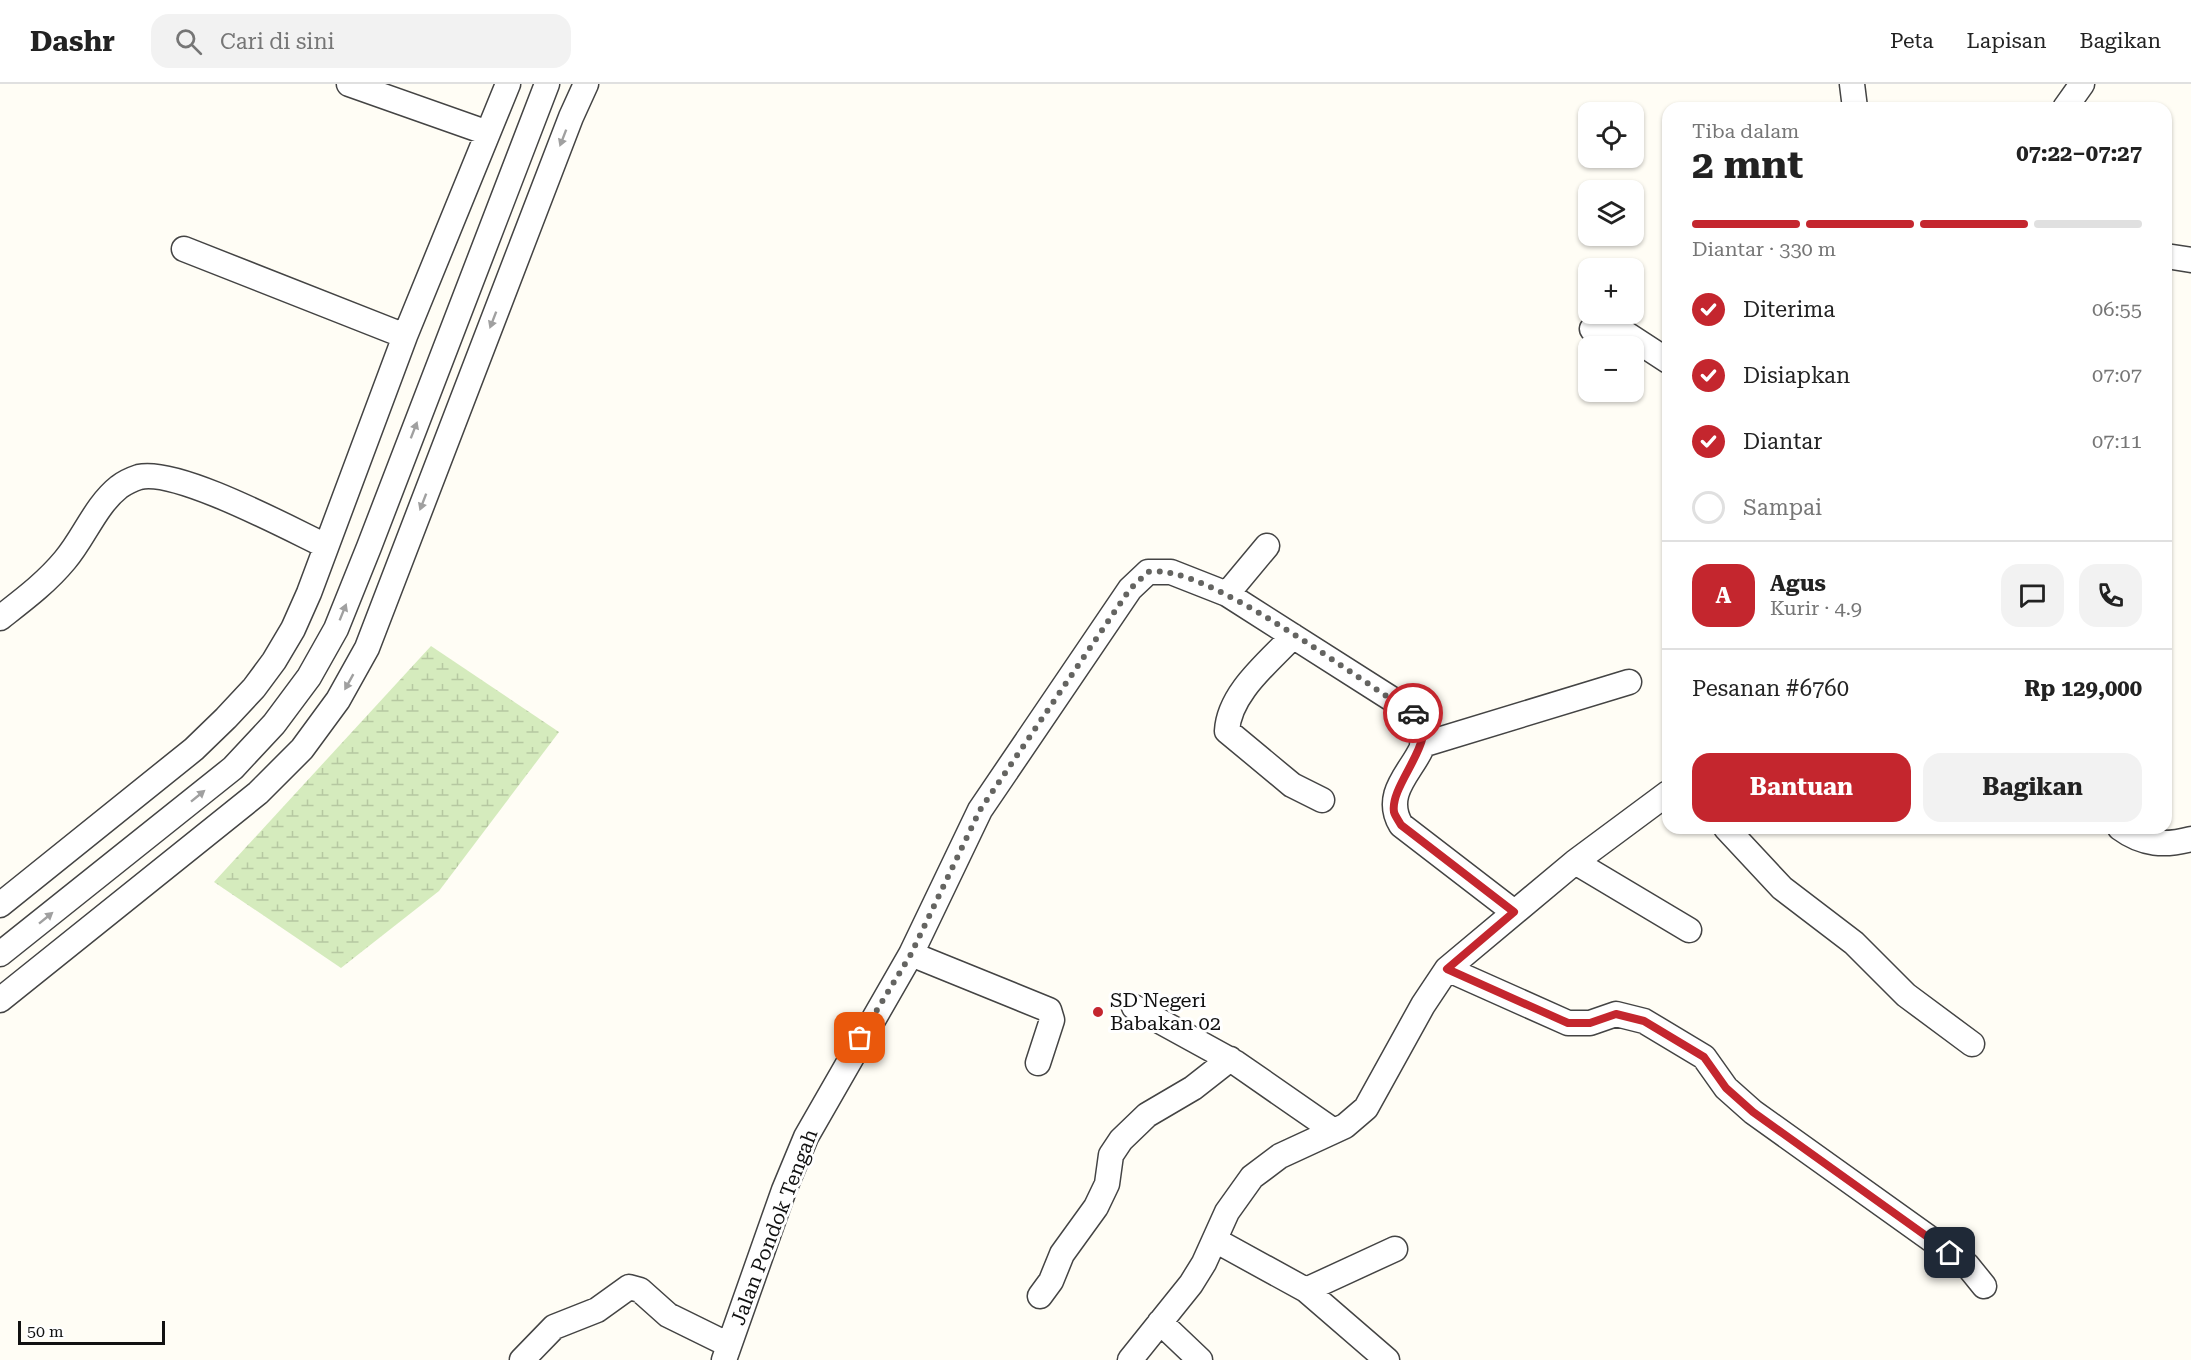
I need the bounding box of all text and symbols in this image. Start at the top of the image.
search box [151,14,571,68]
text: Dashr [30,25,115,58]
icon: search [172,25,205,58]
text: Cari di sini [220,29,335,54]
text: Peta [1890,29,1934,53]
text: Lapisan [1967,29,2047,53]
text: Bagikan [2080,29,2161,53]
map controls [1578,102,1644,402]
button: locate [1578,102,1644,168]
text: Tiba dalam [1692,119,1799,143]
one-way arrow [558,129,568,147]
text: 07:22–07:27 [2016,141,2142,166]
text: 2 mnt [1692,142,1803,188]
button: layers [1578,180,1644,246]
text: Diantar · 330 m [1692,237,1836,261]
button: + [1578,258,1644,324]
icon: check [1692,293,1725,326]
text: Diterima [1743,297,1835,322]
text: 06:55 [2092,297,2142,321]
one-way arrow [488,311,498,329]
button: − [1578,336,1644,402]
icon: check [1692,359,1725,392]
text: Disiapkan [1743,363,1850,388]
text: 07:07 [2092,363,2142,387]
one-way arrow [409,421,419,439]
icon: check [1692,425,1725,458]
text: Diantar [1743,429,1822,454]
text: 07:11 [2092,429,2142,453]
one-way arrow [418,493,428,511]
text: Sampai [1743,495,1822,520]
button: chat [2001,564,2064,627]
button: phone [2079,564,2142,627]
text: Agus [1770,571,1826,596]
text: A [1716,583,1731,608]
text: Kurir · 4.9 [1770,596,1862,620]
one-way arrow [339,603,348,621]
one-way arrow [344,673,354,690]
text: Pesanan #6760 [1692,676,1849,701]
text: Rp 129,000 [2024,676,2142,701]
courier [1383,683,1443,743]
icon: car [1397,697,1430,730]
button: Bantuan [1692,753,1911,822]
button: Bagikan [1923,753,2142,822]
one-way arrow [190,789,206,802]
one-way arrow [38,912,53,924]
place label: SD Negeri Babakan 02 [1110,988,1221,1035]
marker: SD Negeri Babakan 02 [1091,1005,1105,1019]
pin [834,1012,885,1063]
icon: bag [843,1021,876,1054]
street label: Jalan Pondok Tengah [726,1126,822,1328]
pin [1924,1227,1975,1278]
icon: home [1933,1236,1966,1269]
scale bar [18,1318,165,1346]
text: 50 m [27,1322,64,1341]

